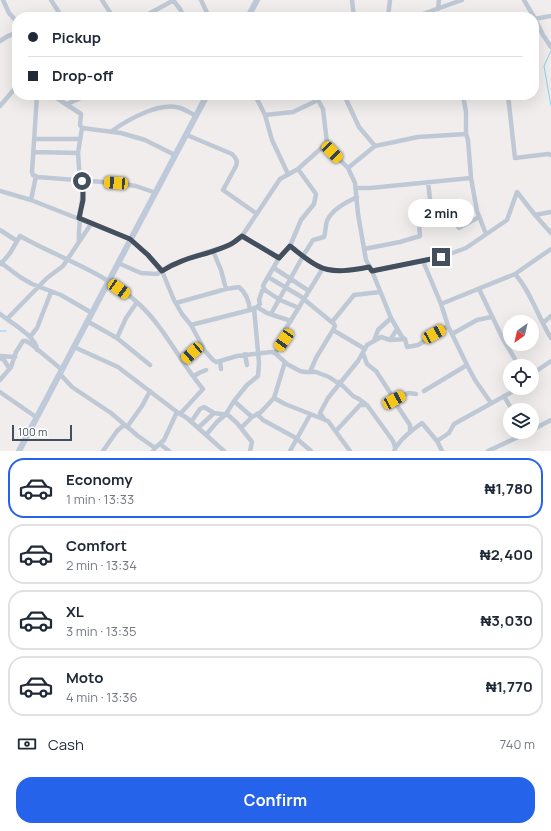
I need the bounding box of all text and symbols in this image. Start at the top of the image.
text: Pickup [52,27,101,48]
text: Drop-off [52,65,113,86]
car [319,139,345,165]
route start [73,172,91,190]
car [104,176,128,190]
callout: 2 min [408,199,474,227]
text: 2 min [424,204,458,222]
route end [432,248,450,266]
car [106,277,132,301]
north arrow [503,315,539,351]
map controls [503,315,539,439]
car [421,323,447,345]
car [272,327,296,353]
car [179,341,205,365]
button: locate [503,359,539,395]
car [381,389,407,411]
button: layers [503,403,539,439]
scale bar [12,423,72,442]
text: 100 m [18,424,47,439]
text: Economy [66,469,133,490]
icon: car [18,470,54,506]
text: ₦1,780 [485,478,533,499]
text: 1 min · 13:33 [66,490,134,508]
text: Comfort [66,535,127,556]
icon: car [18,536,54,572]
text: ₦2,400 [480,544,533,565]
text: 2 min · 13:34 [66,556,137,574]
text: XL [66,601,84,622]
icon: car [18,602,54,638]
text: ₦3,030 [480,610,533,631]
text: 3 min · 13:35 [66,622,137,640]
text: Moto [66,667,103,688]
icon: car [18,668,54,704]
text: ₦1,770 [486,676,533,697]
text: 4 min · 13:36 [66,688,138,706]
icon: cash [16,733,38,755]
text: Cash [48,734,84,755]
text: 740 m [500,735,535,753]
button: Confirm [16,777,535,823]

